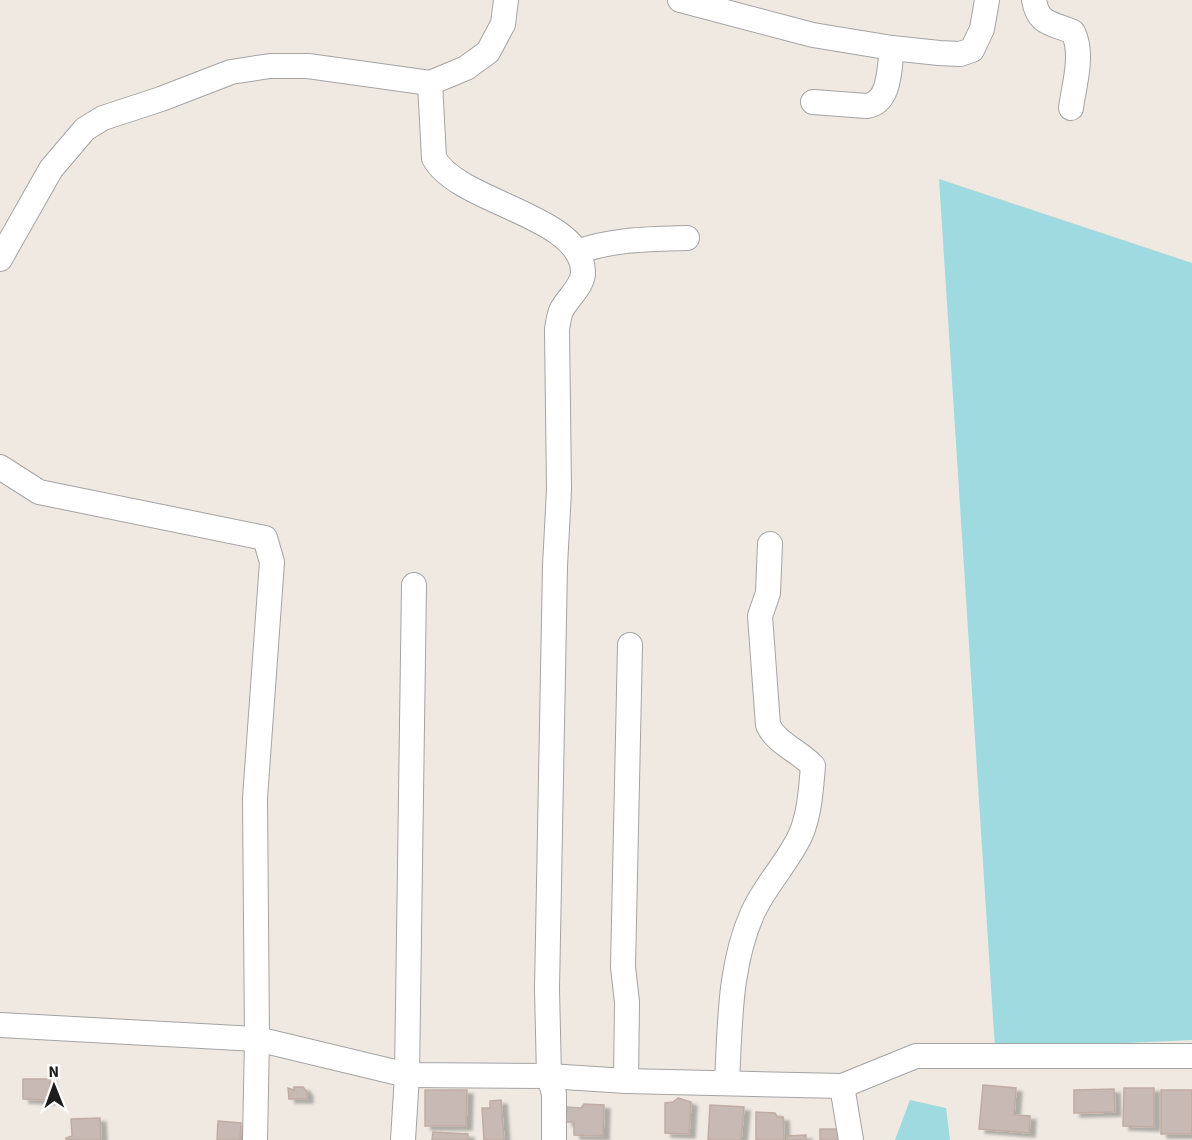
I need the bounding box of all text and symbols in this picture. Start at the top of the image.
north arrow [24,1056,84,1116]
text: N [48,1061,59,1083]

